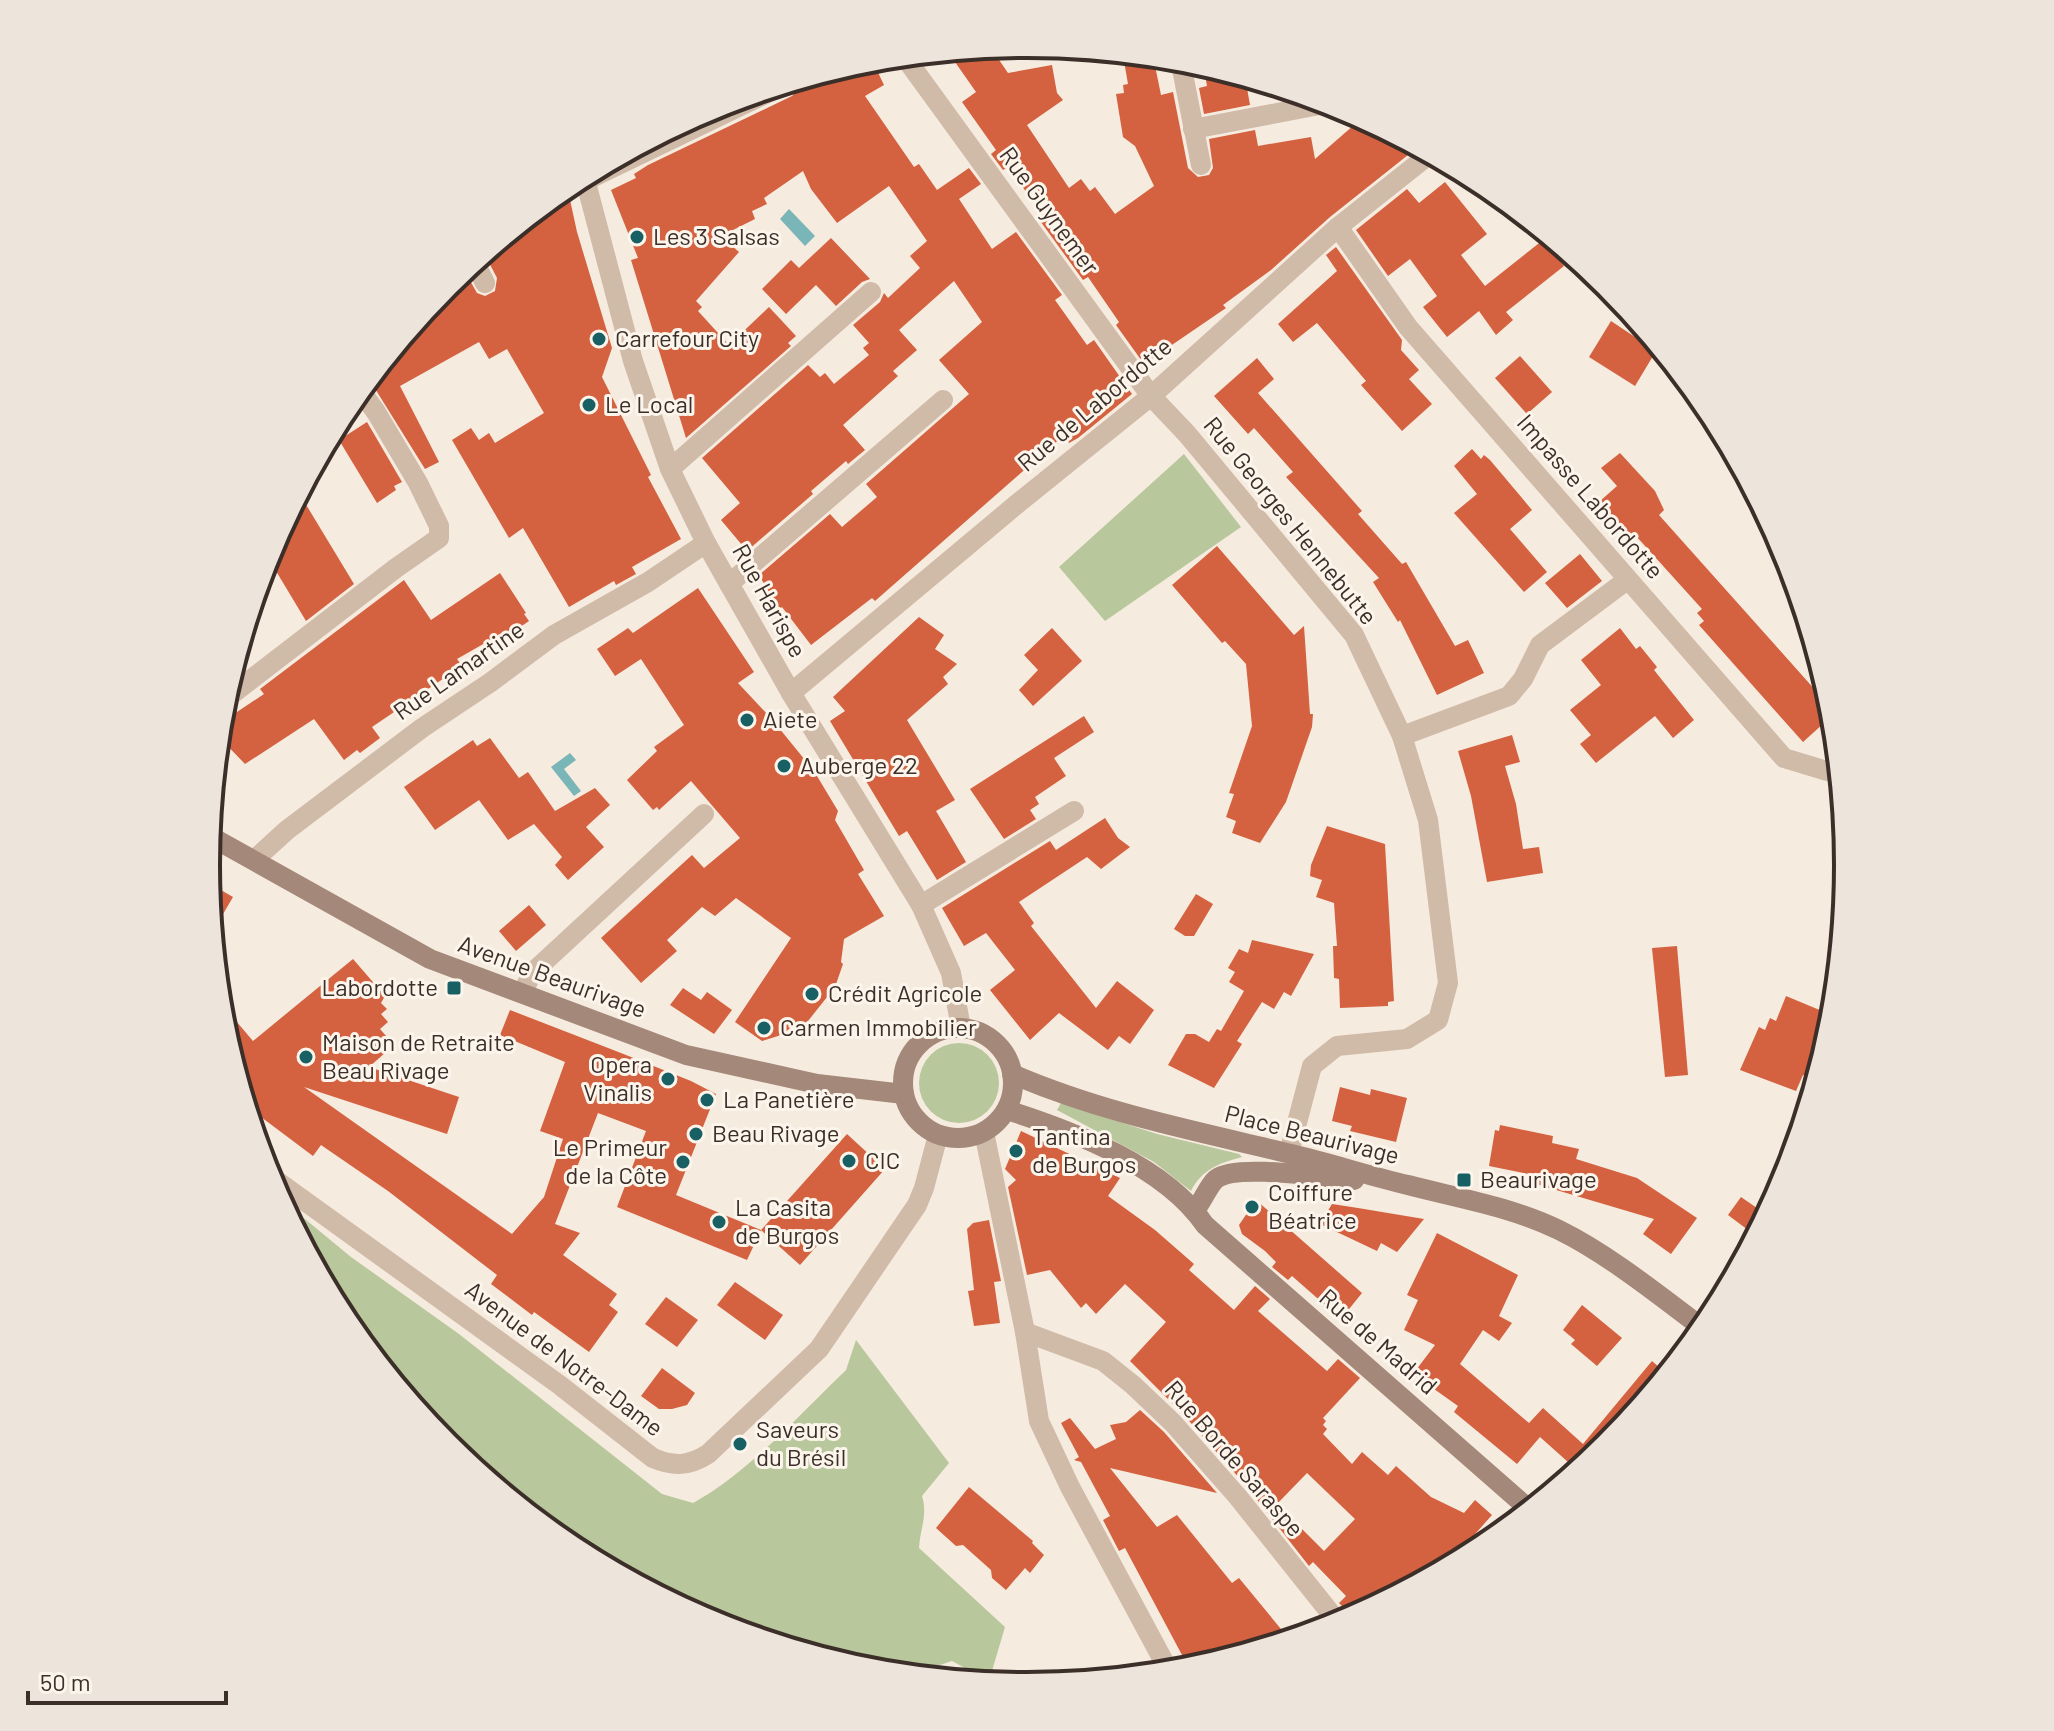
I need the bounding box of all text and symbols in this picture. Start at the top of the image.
street label: Rue Guynemer [994,141,1106,280]
place label: Les 3 Salsas [653,221,780,250]
marker: Les 3 Salsas [628,228,646,246]
place label: Carrefour City [615,323,759,352]
marker: Carrefour City [590,330,608,348]
street label: Rue de Labordotte [1011,331,1177,477]
place label: Le Local [605,389,693,418]
marker: Le Local [580,396,598,414]
street label: Impasse Labordotte [1512,408,1670,584]
street label: Rue Georges Hennebutte [1198,410,1384,630]
street label: Rue Harispe [727,538,813,662]
street label: Rue Lamartine [387,614,529,725]
place label: Aiete [763,704,817,733]
marker: Aiete [738,711,756,729]
place label: Auberge 22 [800,750,918,779]
marker: Auberge 22 [775,757,793,775]
street label: Avenue Beaurivage [455,928,650,1023]
place label: Labordotte [322,972,438,1001]
place label: Crédit Agricole [828,978,982,1007]
marker: Labordotte [445,979,463,997]
marker: Crédit Agricole [803,985,821,1003]
place label: Carmen Immobilier [780,1012,977,1041]
marker: Carmen Immobilier [755,1019,773,1037]
place label: Maison de Retraite Beau Rivage [322,1027,515,1084]
marker: Maison de Retraite Beau Rivage [297,1048,315,1066]
place label: Opera Vinalis [583,1049,652,1106]
marker: Opera Vinalis [659,1070,677,1088]
place label: La Panetière [723,1084,855,1113]
marker: La Panetière [698,1091,716,1109]
street label: Place Beaurivage [1222,1098,1403,1169]
place label: Beau Rivage [712,1118,840,1147]
place label: Tantina de Burgos [1032,1121,1136,1178]
marker: Beau Rivage [687,1125,705,1143]
place label: Le Primeur de la Côte [553,1132,667,1189]
marker: Tantina de Burgos [1007,1142,1025,1160]
place label: CIC [865,1145,900,1174]
marker: CIC [840,1152,858,1170]
marker: Le Primeur de la Côte [674,1153,692,1171]
place label: Beaurivage [1480,1164,1597,1193]
marker: Beaurivage [1455,1171,1473,1189]
place label: Coiffure Béatrice [1268,1177,1357,1234]
place label: La Casita de Burgos [735,1192,839,1249]
marker: Coiffure Béatrice [1243,1198,1261,1216]
marker: La Casita de Burgos [710,1213,728,1231]
street label: Avenue de Notre-Dame [460,1274,669,1442]
street label: Rue de Madrid [1314,1282,1444,1400]
street label: Rue Borde Saraspe [1160,1374,1311,1542]
place label: Saveurs du Brésil [756,1414,846,1471]
marker: Saveurs du Brésil [731,1435,749,1453]
scale bar [28,1655,226,1705]
text: 50 m [40,1667,91,1696]

